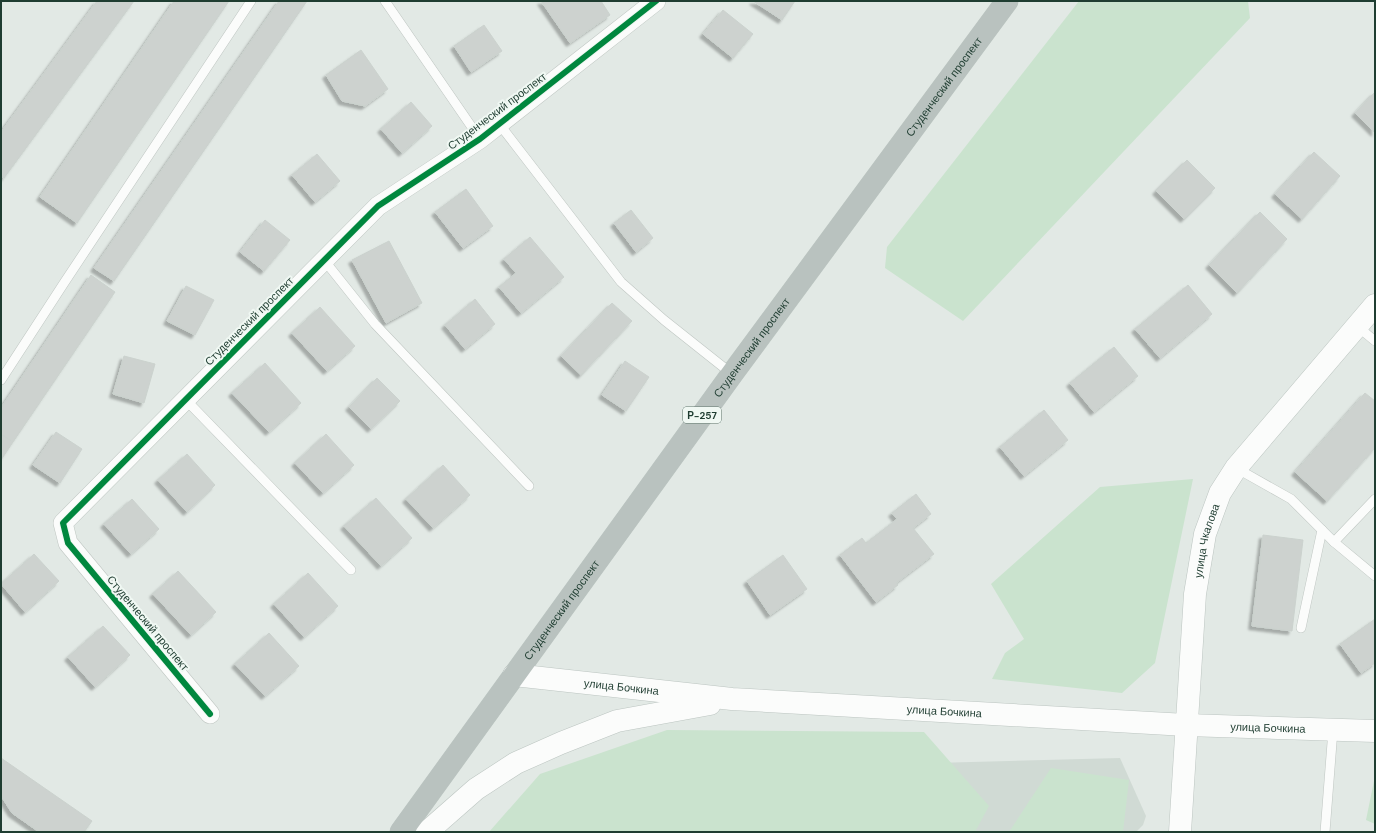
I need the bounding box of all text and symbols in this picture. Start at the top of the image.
street label: Студенческий проспект [903,34,985,139]
street label: Студенческий проспект [445,69,549,153]
street label: Студенческий проспект [202,274,296,368]
street label: Студенческий проспект [710,295,793,400]
road number: Р-257 [683,407,721,423]
street label: улица Чкалова [1191,501,1223,579]
street label: Студенческий проспект [521,557,602,663]
street label: Студенческий проспект [104,573,192,673]
street label: улица Бочкина [583,676,660,698]
street label: улица Бочкина [906,702,983,720]
street label: улица Бочкина [1230,719,1307,736]

